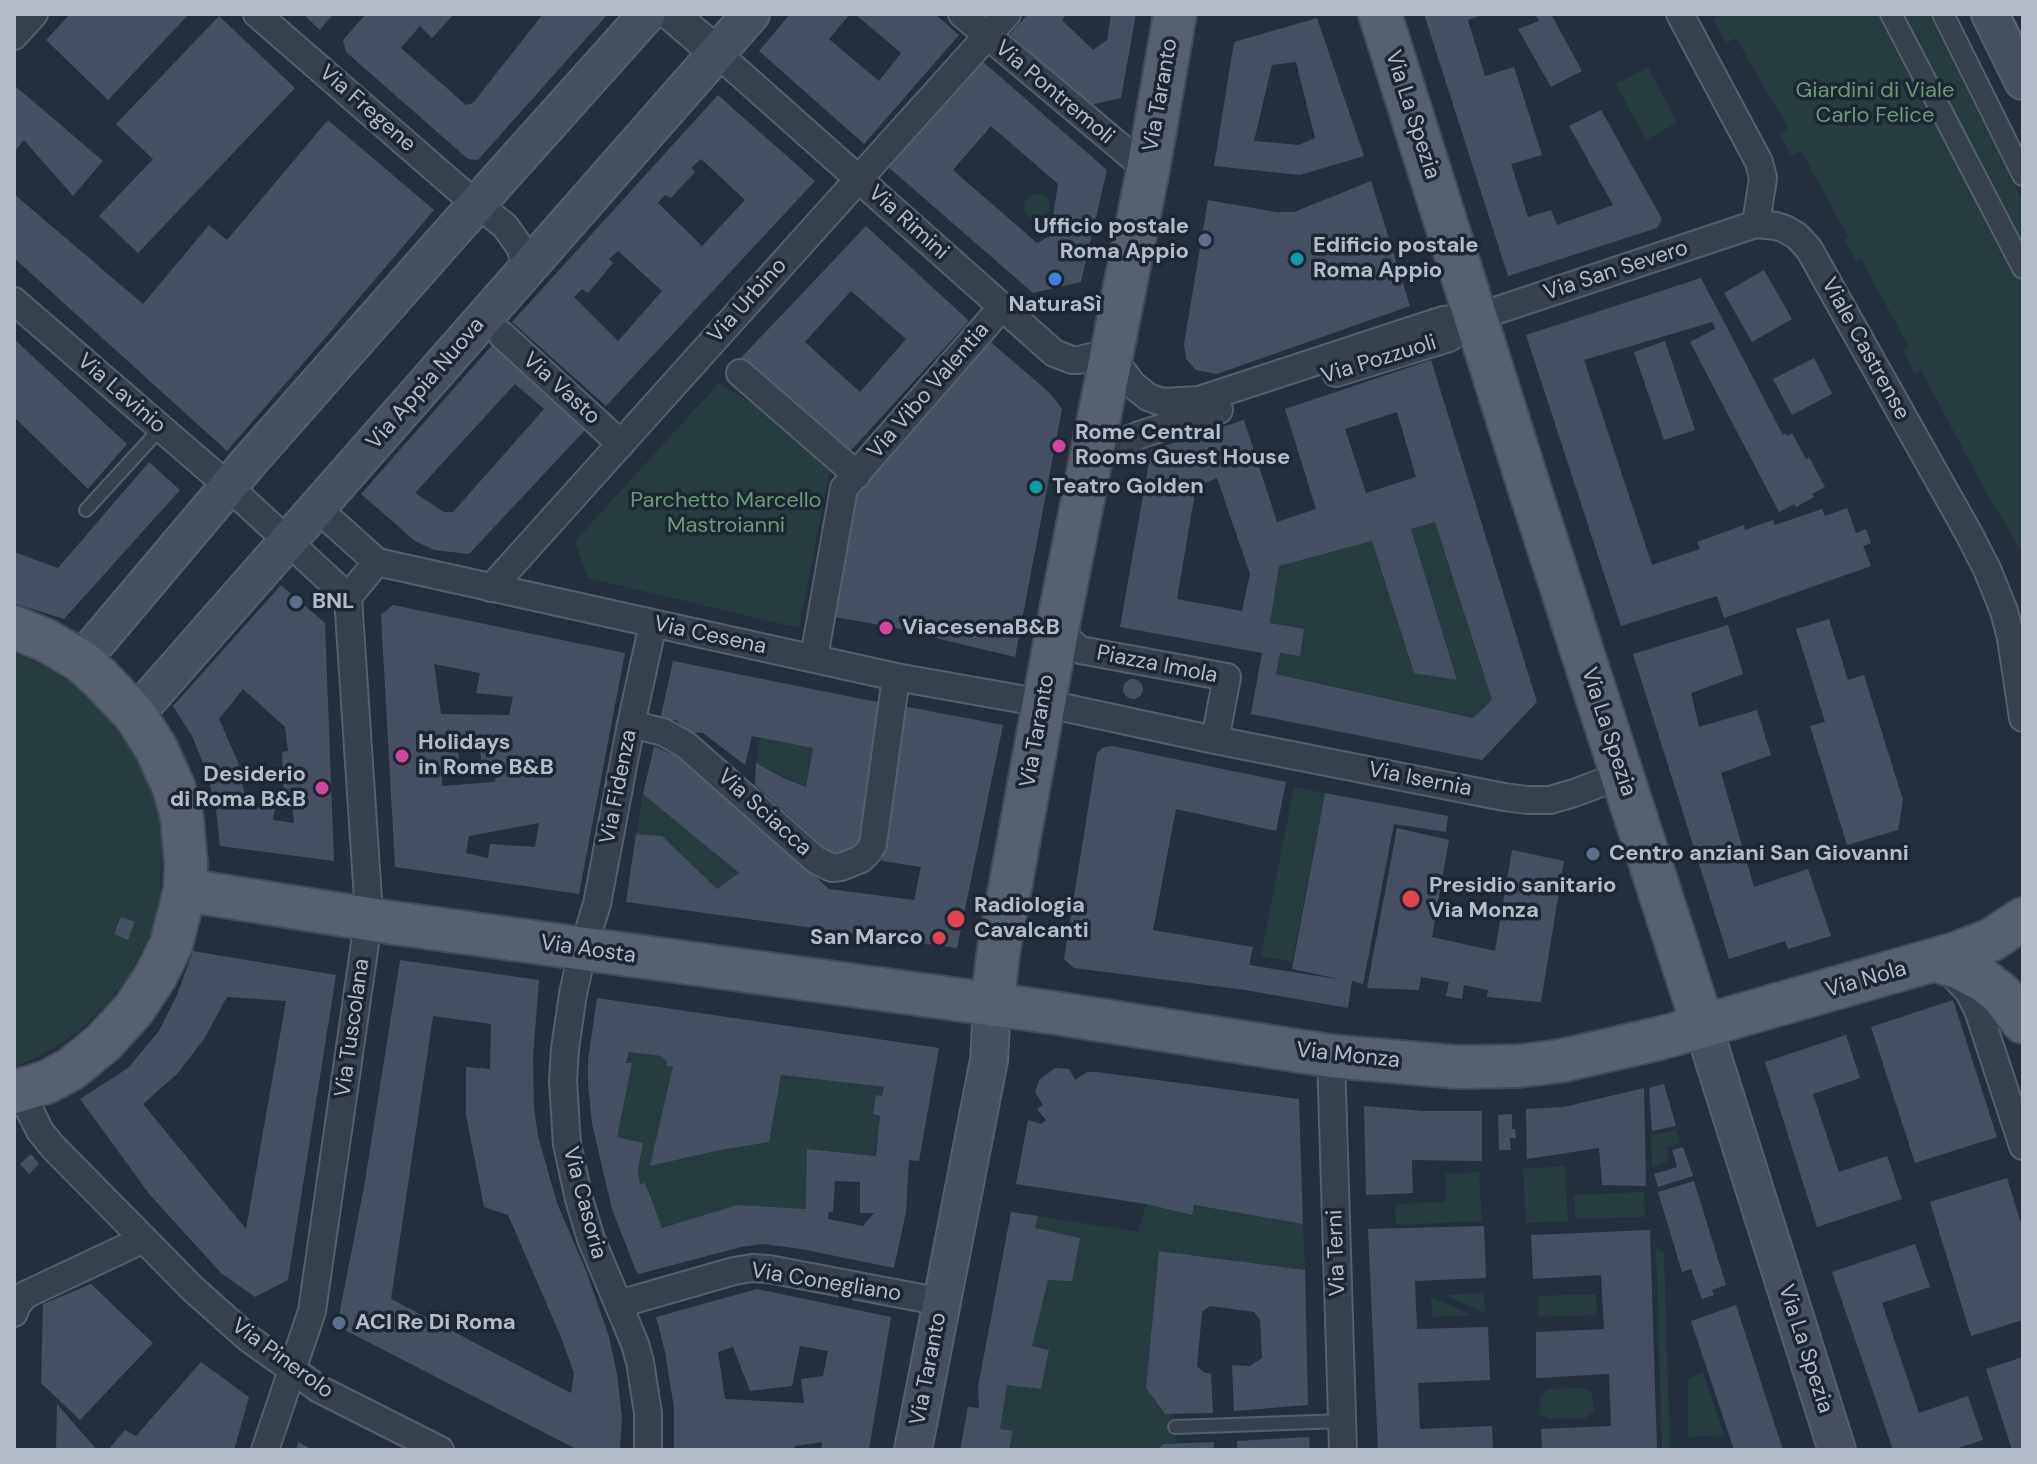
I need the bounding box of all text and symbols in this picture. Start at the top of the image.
street label: Via Pontremoli [989,36,1119,150]
street label: Via Taranto [1138,36,1184,154]
street label: Via La Spezia [1379,47,1445,183]
street label: Via Fregene [313,60,421,158]
park label: Giardini di Viale Carlo Felice [1796,78,1954,130]
street label: Via Rimini [862,180,954,266]
place label: Ufficio postale Roma Appio [1034,214,1189,266]
marker: Ufficio postale Roma Appio [1196,231,1214,249]
place label: Edificio postale Roma Appio [1313,233,1478,284]
street label: Via San Severo [1541,235,1691,307]
marker: Edificio postale Roma Appio [1288,250,1306,268]
street label: Via Urbino [703,253,793,349]
marker: NaturaSì [1046,270,1064,288]
street label: Viale Castrense [1815,273,1915,425]
place label: NaturaSì [1009,292,1101,318]
street label: Via Appia Nuova [361,313,491,455]
street label: Via Vibo Valentia [863,317,995,465]
street label: Via Pozzuoli [1318,330,1440,390]
street label: Via Vasto [517,347,605,431]
street label: Via Lavinio [71,348,171,440]
place label: Rome Central Rooms Guest House [1075,420,1290,472]
marker: Rome Central Rooms Guest House [1050,437,1068,455]
place label: Teatro Golden [1052,474,1204,500]
marker: Teatro Golden [1027,478,1045,496]
park label: Parchetto Marcello Mastroianni [630,488,822,540]
place label: BNL [312,589,354,615]
marker: BNL [287,593,305,611]
street label: Via Cesena [651,611,769,661]
place label: ViacesenaB&B [902,615,1060,641]
marker: ViacesenaB&B [877,619,895,637]
street label: Piazza Imola [1094,640,1220,690]
street label: Via La Spezia [1575,664,1641,800]
street label: Via Taranto [1015,672,1061,790]
street label: Via Fidenza [595,728,643,846]
place label: Holidays in Rome B&B [418,730,554,782]
marker: Holidays in Rome B&B [393,747,411,765]
street label: Via Isernia [1366,757,1474,803]
place label: Desiderio di Roma B&B [170,762,306,814]
street label: Via Sciacca [711,764,817,862]
marker: Desiderio di Roma B&B [313,779,331,797]
place label: Centro anziani San Giovanni [1609,841,1909,867]
marker: Centro anziani San Giovanni [1584,845,1602,863]
place label: Presidio sanitario Via Monza [1429,873,1616,924]
marker: Presidio sanitario Via Monza [1400,888,1422,910]
place label: Radiologia Cavalcanti [974,893,1089,944]
marker: Radiologia Cavalcanti [945,908,967,930]
place label: San Marco [810,925,923,951]
marker: San Marco [930,929,948,947]
street label: Via Aosta [539,930,637,970]
street label: Via Nola [1822,956,1910,1004]
street label: Via Tuscolana [330,957,376,1099]
street label: Via Monza [1295,1037,1401,1075]
street label: Via Casoria [556,1144,612,1262]
street label: Via Terni [1322,1209,1352,1297]
street label: Via Conegliano [749,1258,903,1308]
street label: Via La Spezia [1772,1281,1838,1417]
place label: ACI Re Di Roma [355,1310,516,1336]
street label: Via Taranto [905,1310,953,1428]
street label: Via Pinerolo [226,1313,338,1405]
marker: ACI Re Di Roma [330,1314,348,1332]

